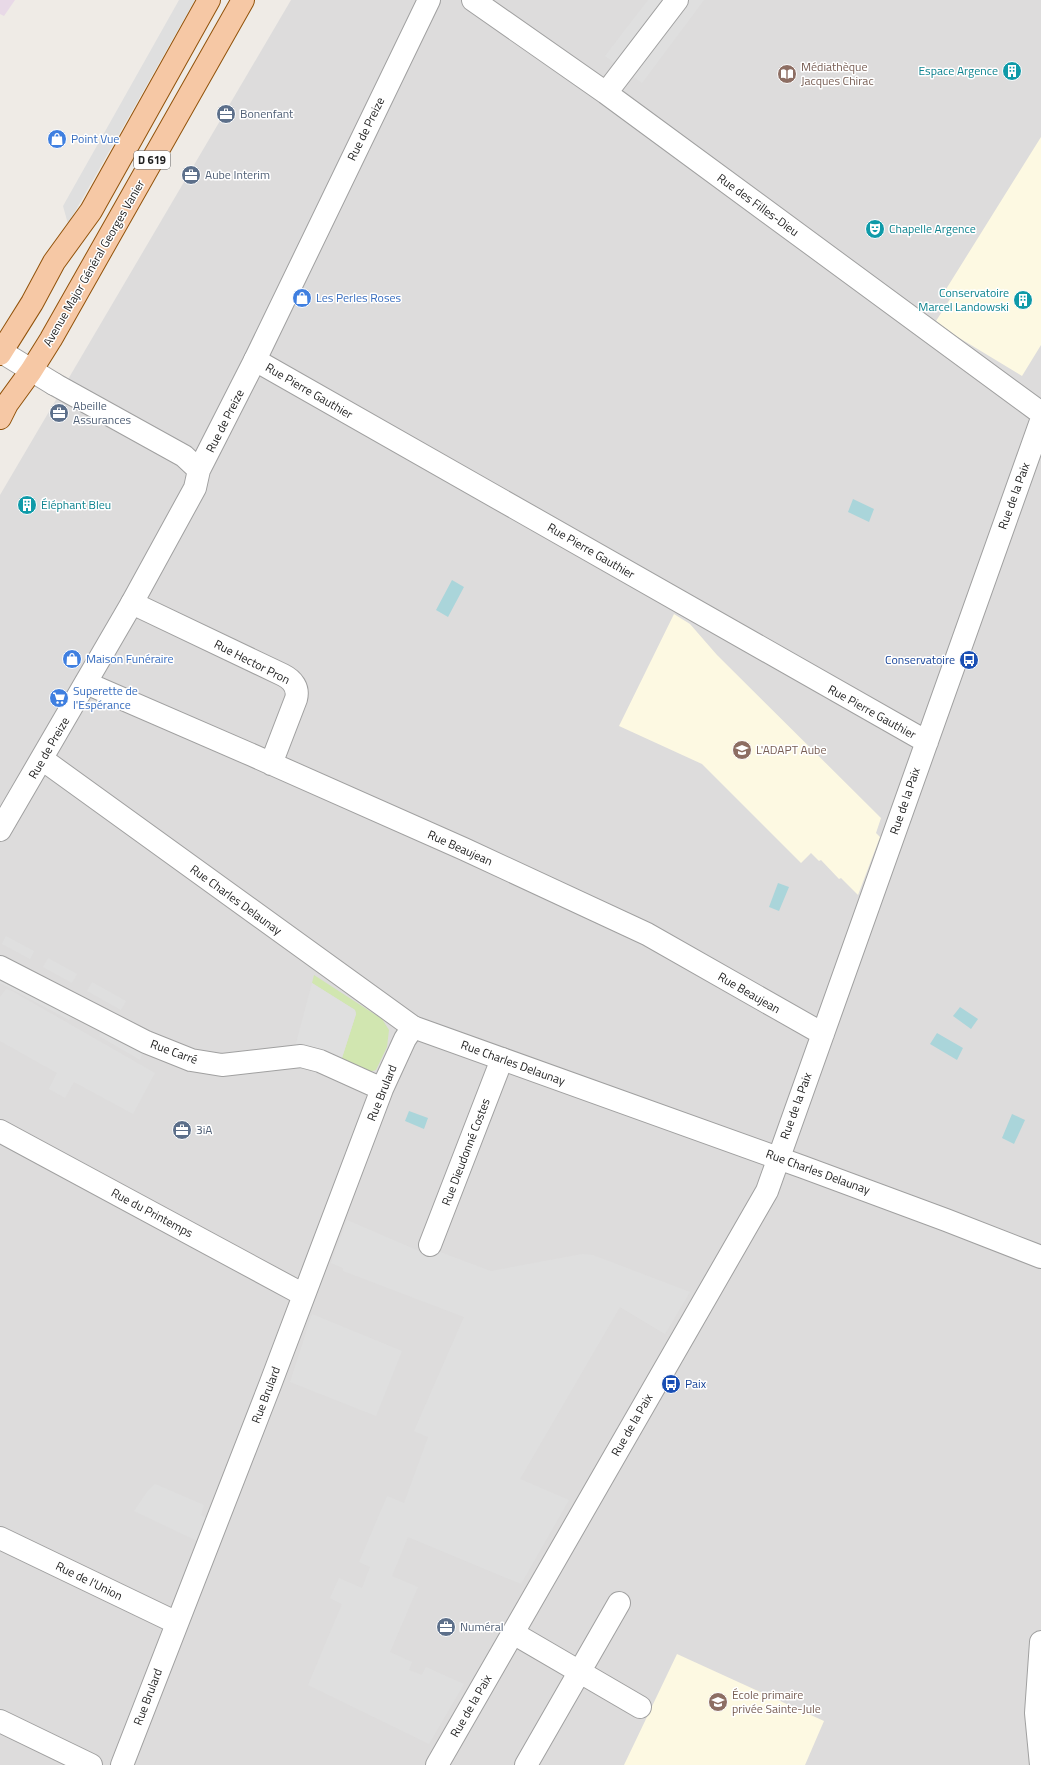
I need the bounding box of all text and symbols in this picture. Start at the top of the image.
place label: Médiathèque Jacques Chirac [801,57,874,90]
building icon: Espace Argence [1001,60,1023,82]
place label: Espace Argence [918,61,998,80]
library icon: Médiathèque Jacques Chirac [776,63,798,85]
street label: Rue de Preize [342,94,389,164]
office icon: Bonenfant [215,103,237,125]
place label: Bonenfant [240,104,294,123]
shop icon: Point Vue [46,128,68,150]
place label: Point Vue [71,129,119,148]
road number: D 619 [134,151,170,169]
office icon: Aube Interim [180,164,202,186]
place label: Aube Interim [205,165,270,184]
street label: Rue des Filles-Dieu [713,168,803,241]
street label: Avenue Major Général Georges Vanier [38,176,149,350]
theatre icon: Chapelle Argence [864,218,886,240]
place label: Chapelle Argence [889,219,976,238]
place label: Conservatoire Marcel Landowski [918,283,1009,316]
shop icon: Les Perles Roses [291,287,313,309]
place label: Les Perles Roses [316,288,402,307]
building icon: Conservatoire Marcel Landowski [1012,289,1034,311]
street label: Rue Pierre Gauthier [262,358,357,423]
street label: Rue de Preize [200,386,249,456]
place label: Abeille Assurances [73,396,132,429]
office icon: Abeille Assurances [48,402,70,424]
street label: Rue de la Paix [993,459,1035,532]
building icon: Éléphant Bleu [16,494,38,516]
place label: Éléphant Bleu [41,495,111,514]
street label: Rue Pierre Gauthier [544,518,639,583]
street label: Rue Hector Pron [211,634,294,689]
shop icon: Maison Funéraire [61,648,83,670]
place label: Maison Funéraire [86,649,174,668]
bus stop icon: Conservatoire [958,649,980,671]
place label: Conservatoire [885,650,955,669]
street label: Rue Pierre Gauthier [825,679,920,744]
place label: Superette de l'Espérance [73,681,138,714]
supermarket icon: Superette de l'Espérance [48,687,70,709]
street label: Rue de Preize [23,713,74,782]
school or university icon: L'ADAPT Aube [731,739,753,761]
place label: L'ADAPT Aube [756,740,827,759]
street label: Rue de la Paix [884,764,925,837]
street label: Rue Beaujean [425,825,496,870]
street label: Rue Charles Delaunay [186,860,286,940]
street label: Rue Beaujean [714,967,784,1018]
street label: Rue Carré [148,1034,201,1069]
street label: Rue Charles Delaunay [458,1035,568,1090]
street label: Rue Brulard [362,1062,401,1124]
street label: Rue de la Paix [775,1069,817,1142]
street label: Rue Dieudonné Costes [436,1095,495,1208]
office icon: 3iA [171,1119,193,1141]
place label: 3iA [196,1120,213,1139]
street label: Rue Charles Delaunay [763,1144,873,1199]
street label: Rue du Printemps [108,1183,197,1242]
street label: Rue Brulard [246,1364,285,1426]
bus stop icon: Paix [660,1373,682,1395]
place label: Paix [685,1374,707,1393]
street label: Rue de la Paix [606,1389,658,1460]
street label: Rue de l'Union [53,1556,126,1605]
office icon: Numéral [435,1616,457,1638]
place label: Numéral [460,1617,504,1636]
street label: Rue Brulard [128,1666,167,1728]
street label: Rue de la Paix [445,1670,497,1741]
place label: École primaire privée Sainte-Jule [732,1685,821,1718]
school or university icon: École primaire privée Sainte-Jule [707,1691,729,1713]

